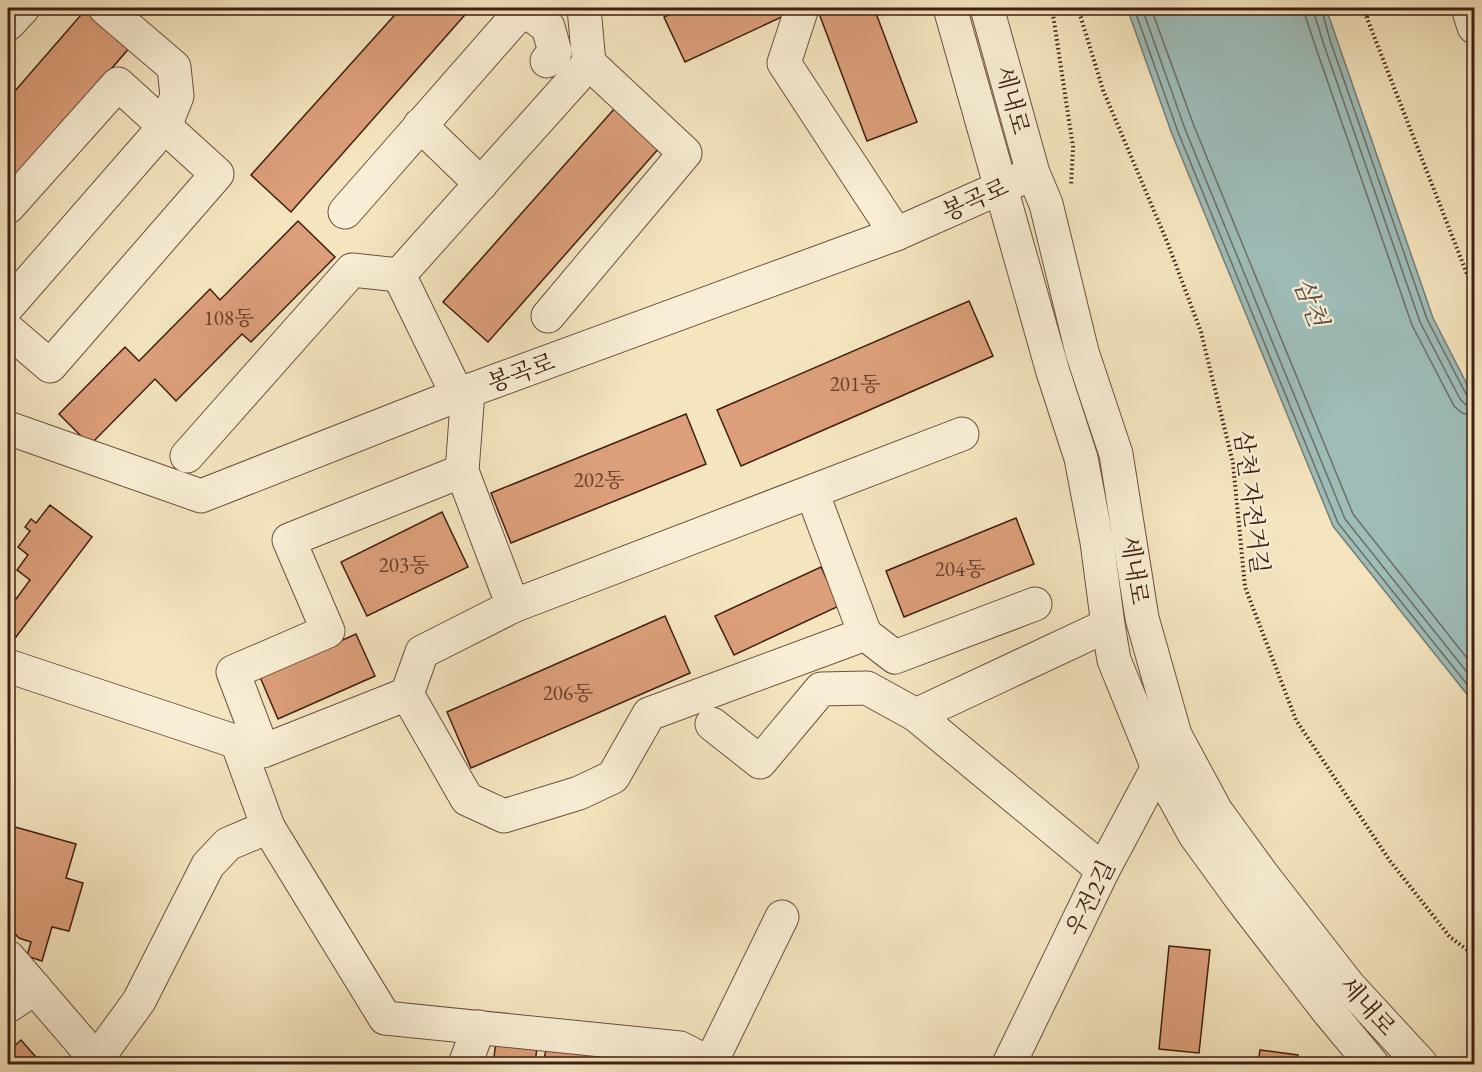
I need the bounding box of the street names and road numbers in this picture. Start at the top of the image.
street label: 세내로 [989,62,1037,138]
street label: 봉곡로 [937,171,1013,227]
street label: 봉곡로 [483,346,559,398]
street label: 삼천 자전거길 [1228,429,1276,575]
street label: 세내로 [1114,533,1156,607]
street label: 우전2길 [1058,855,1122,941]
street label: 세내로 [1333,970,1403,1042]

